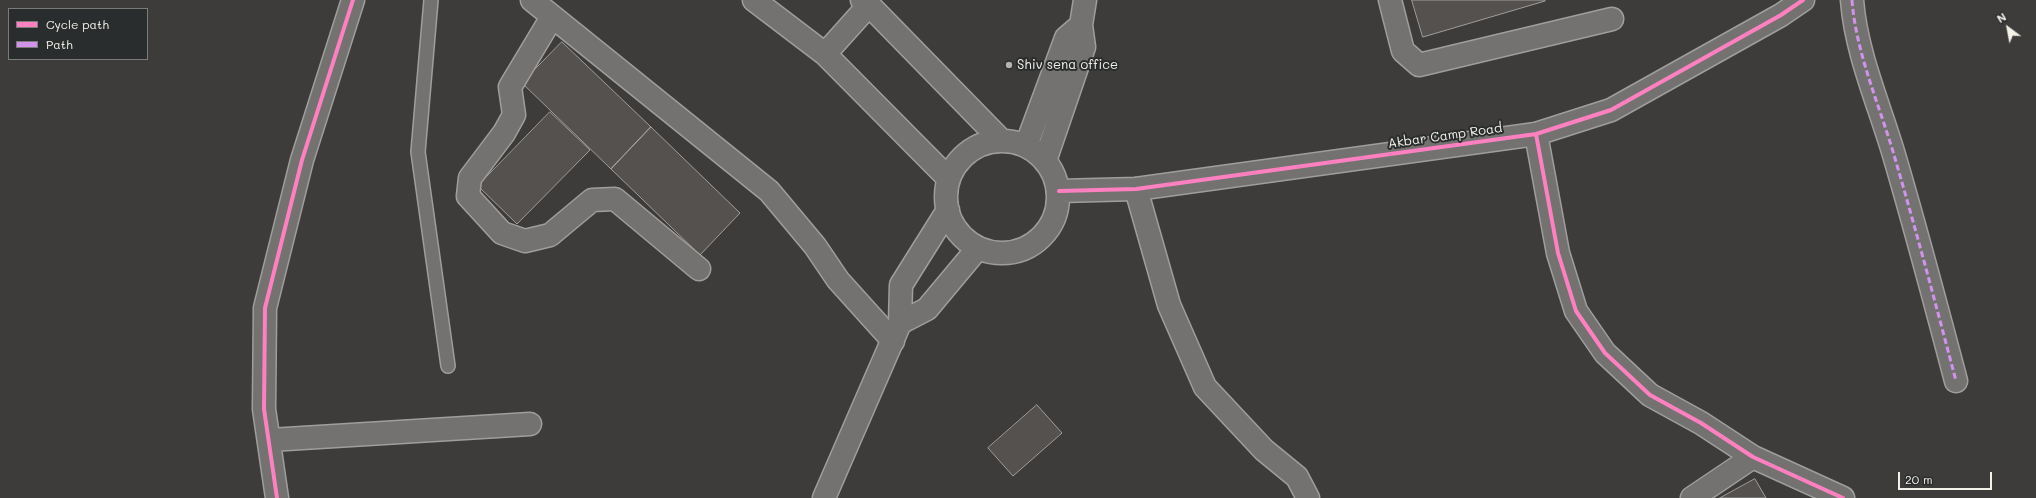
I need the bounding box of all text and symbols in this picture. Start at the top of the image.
legend [8,8,148,60]
north arrow [1988,8,2028,48]
text: N [1994,9,2009,26]
text: Cycle path [46,16,109,32]
text: Path [46,36,73,52]
place label: Shiv sena office [1017,57,1118,73]
marker: Shiv sena office [1004,60,1014,70]
street label: Akbar Camp Road [1387,120,1503,152]
scale bar [1900,464,1994,490]
text: 20 m [1905,471,1933,487]

